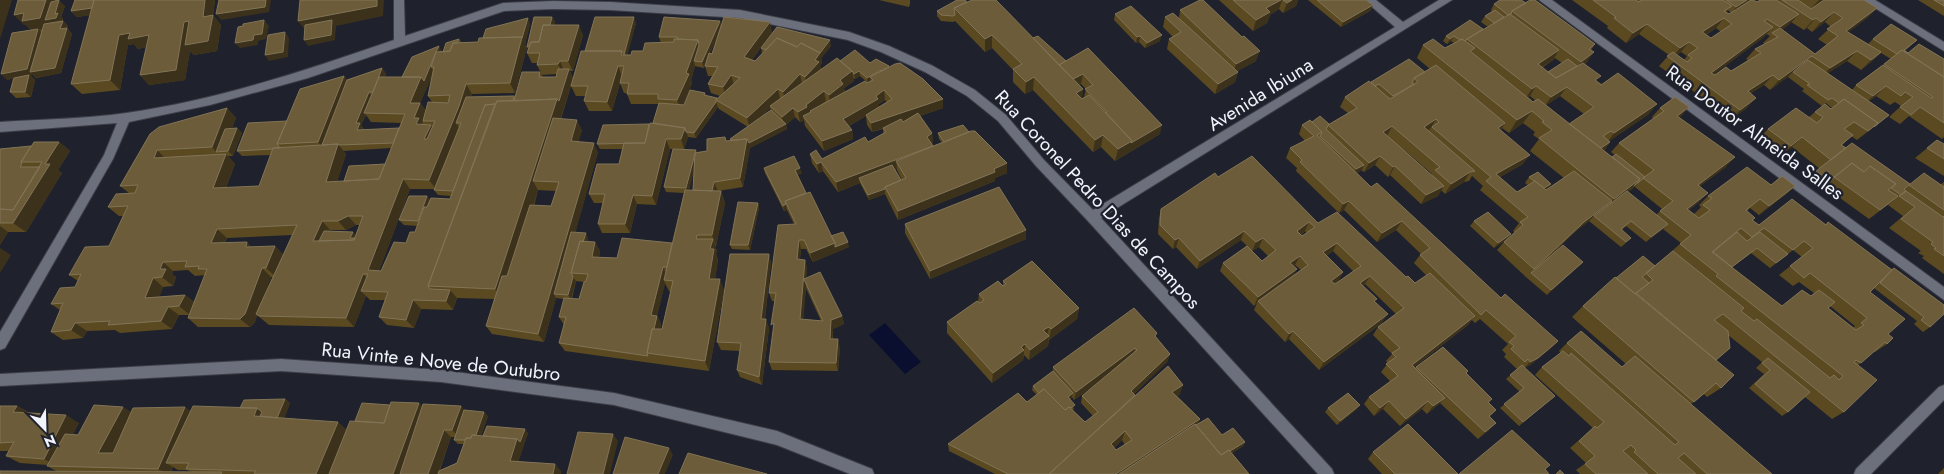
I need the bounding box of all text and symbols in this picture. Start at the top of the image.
street label: Avenida Ibiuna [1202,51,1318,138]
street label: Rua Doutor Almeida Salles [1660,59,1849,206]
street label: Rua Coronel Pedro Dias de Campos [989,84,1207,315]
street label: Rua Vinte e Nove de Outubro [320,336,562,387]
north arrow [20,404,70,454]
text: N [41,430,59,452]

